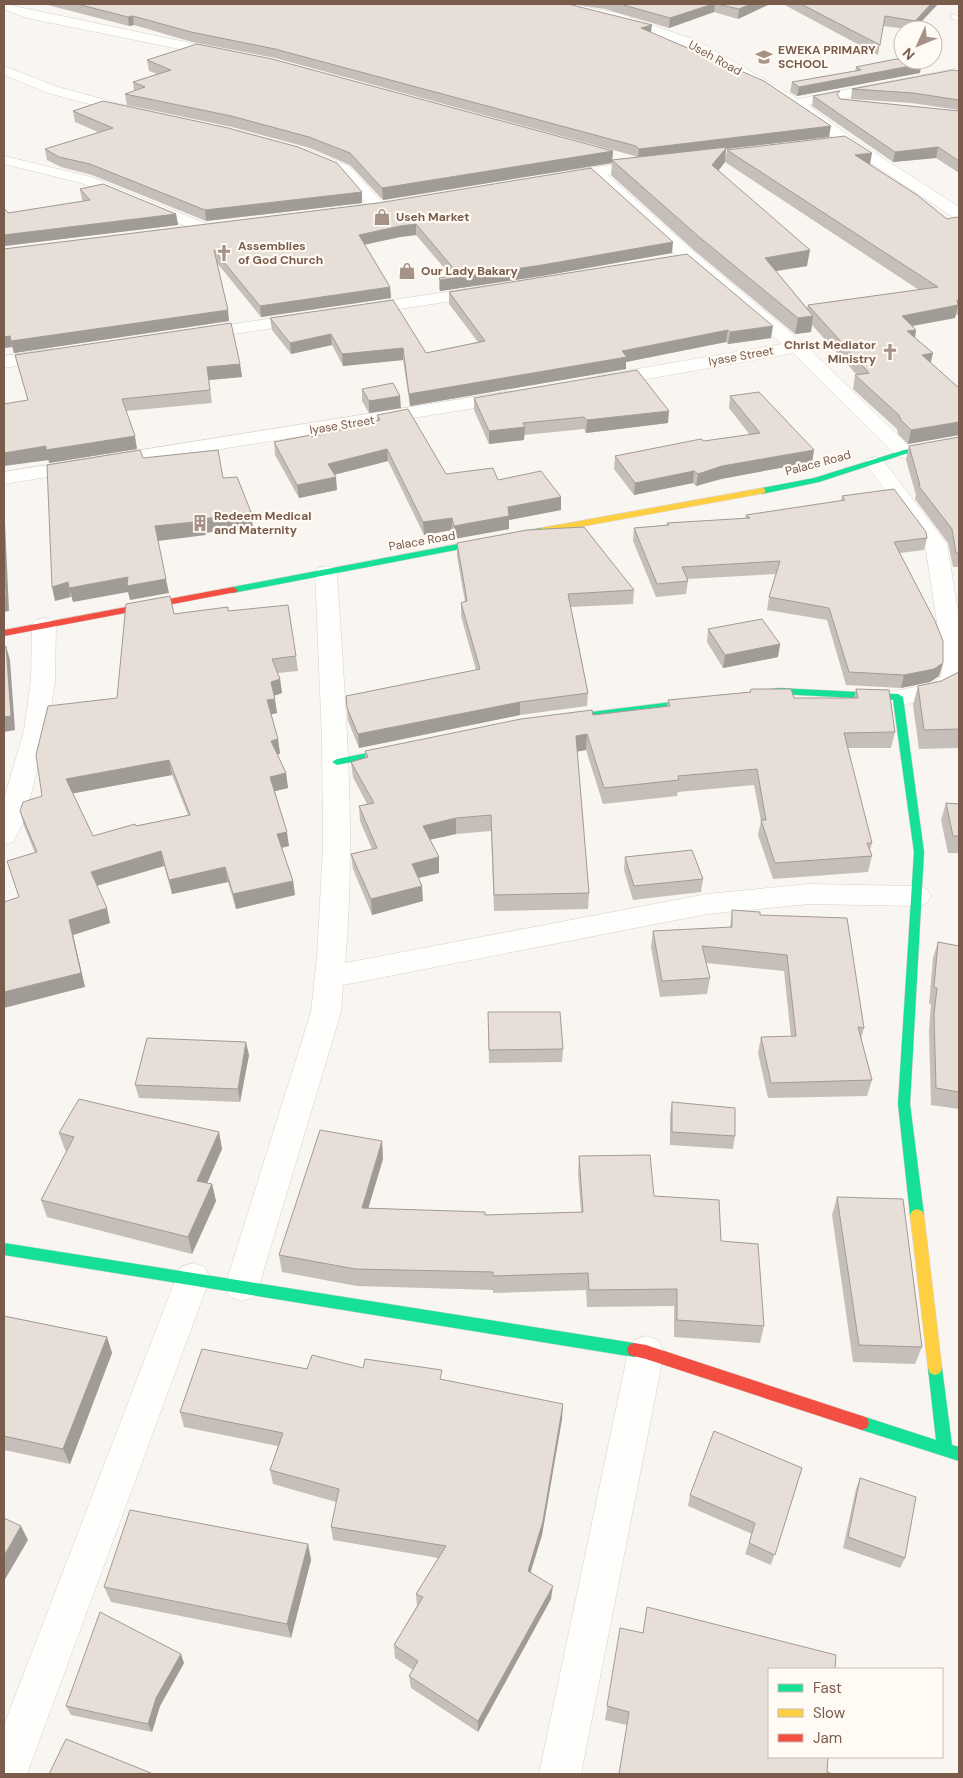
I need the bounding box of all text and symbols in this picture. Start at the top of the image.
north arrow [893,20,943,70]
street label: Useh Road [685,37,745,79]
place label: EWEKA PRIMARY SCHOOL [778,42,876,72]
text: N [899,44,919,64]
school or university icon: EWEKA PRIMARY SCHOOL [754,47,774,67]
shop icon: Useh Market [372,207,392,227]
place label: Useh Market [396,209,469,225]
place label: Assemblies of God Church [238,238,323,268]
church icon: Assemblies of God Church [214,243,234,263]
shop icon: Our Lady Bakary [397,261,417,281]
place label: Our Lady Bakary [421,263,519,279]
place label: Christ Mediator Ministry [784,337,877,367]
street label: Iyase Street [707,342,775,370]
church icon: Christ Mediator Ministry [880,342,900,362]
street label: Iyase Street [308,412,376,438]
street label: Palace Road [783,447,853,479]
place label: Redeem Medical and Maternity [214,508,311,538]
building icon: Redeem Medical and Maternity [190,513,210,533]
street label: Palace Road [388,527,456,555]
legend [768,1668,943,1758]
text: Fast [813,1678,842,1698]
text: Slow [813,1703,846,1723]
text: Jam [813,1728,842,1748]

